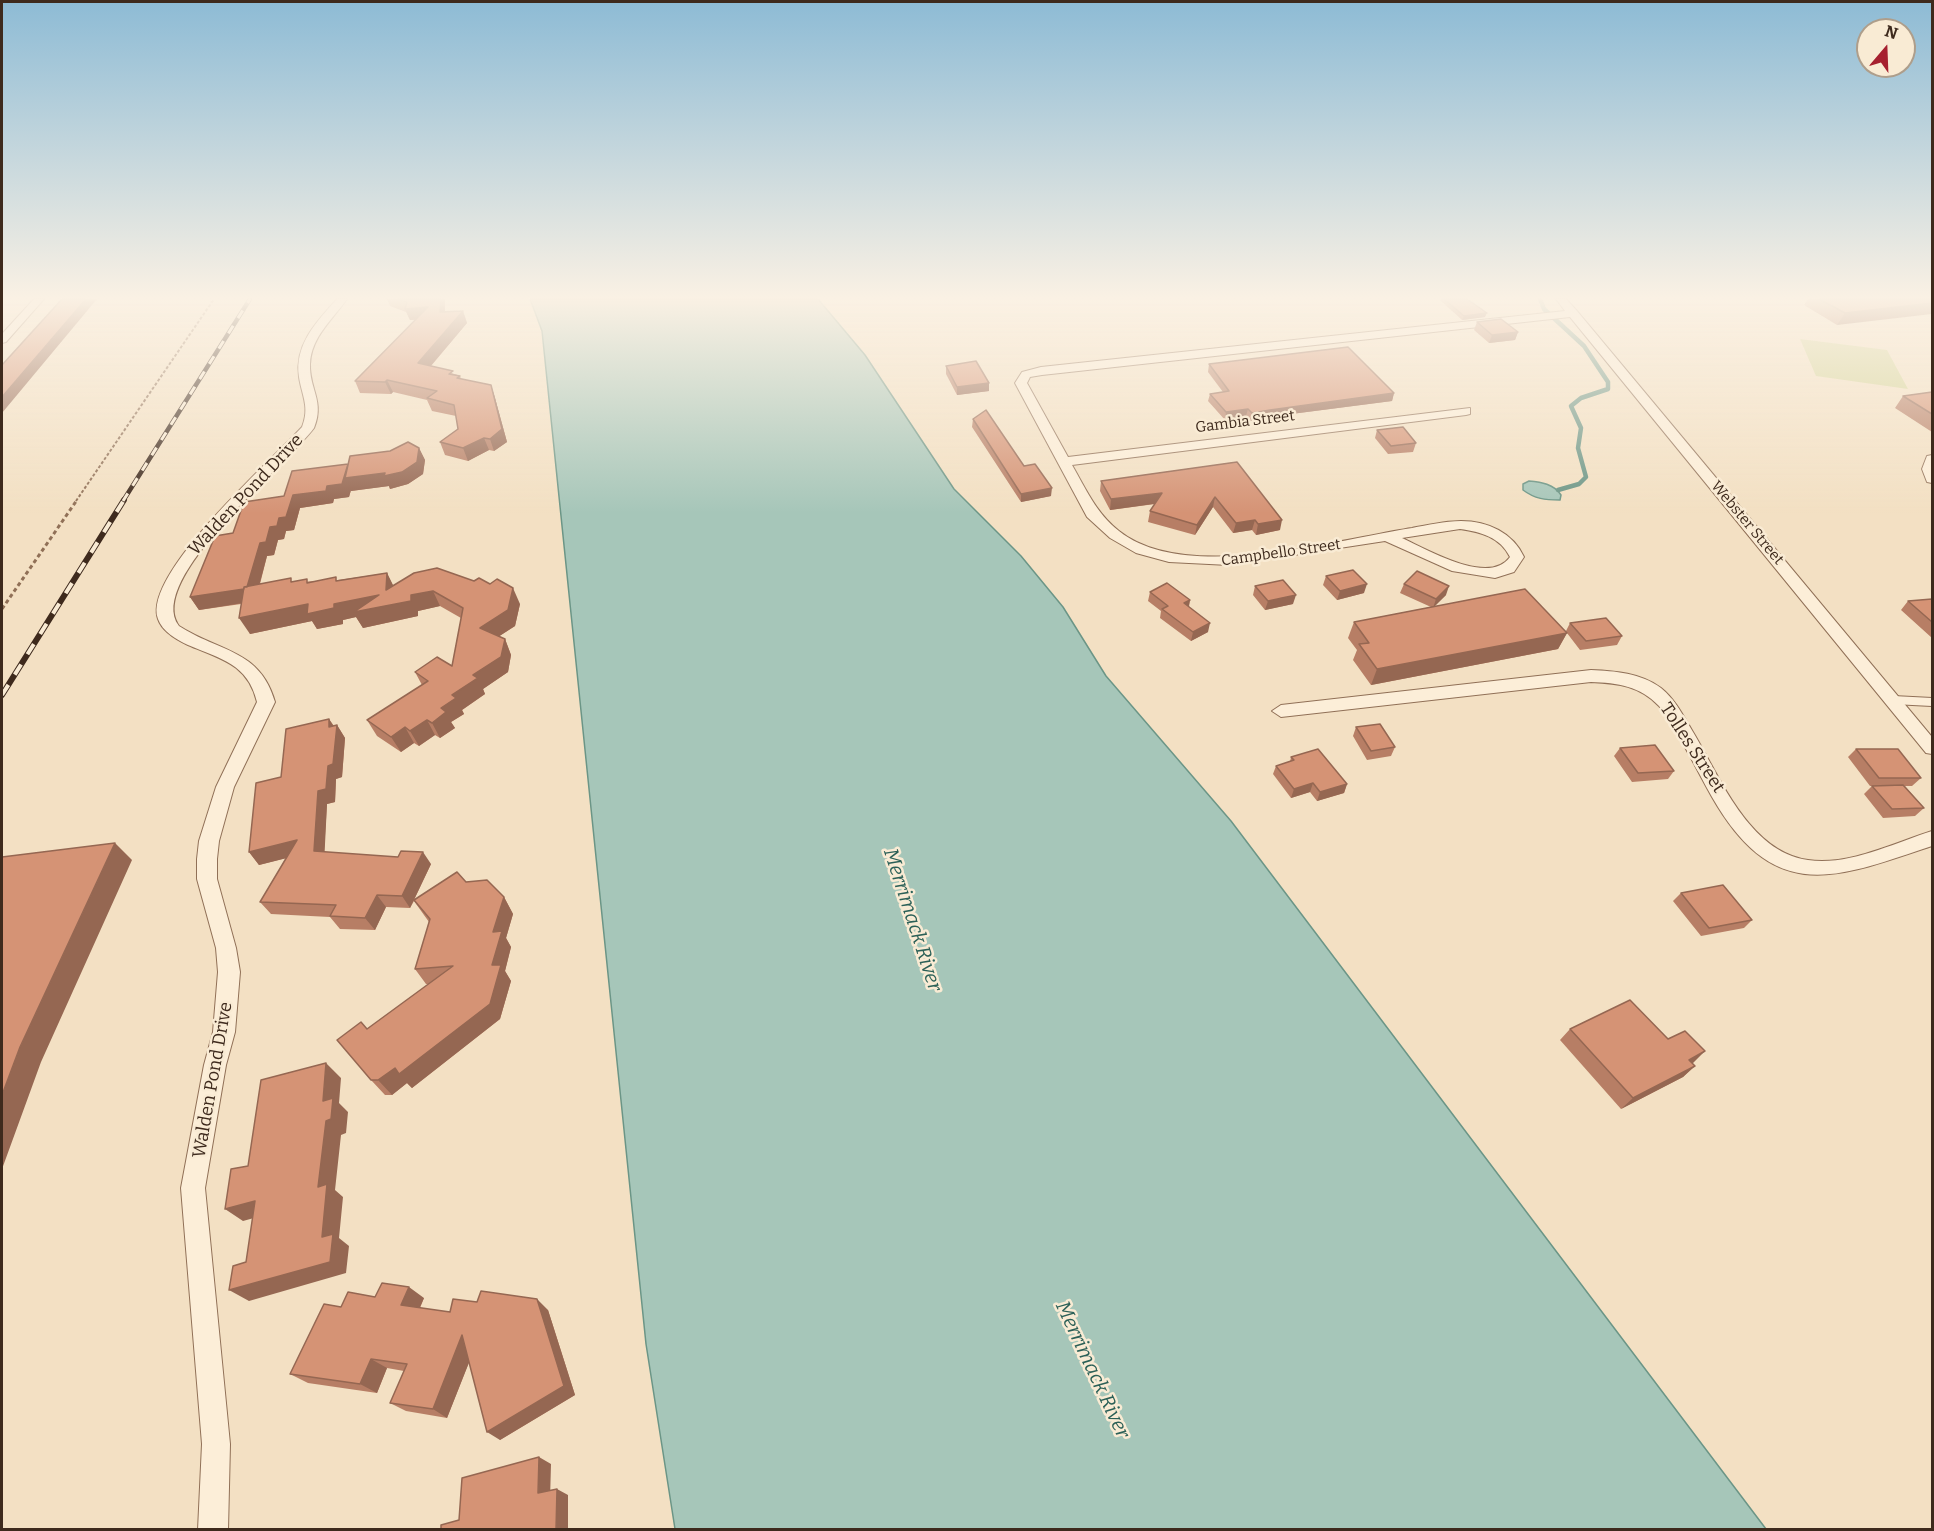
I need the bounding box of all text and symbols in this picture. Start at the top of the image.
north arrow [1856,18,1916,78]
text: N [1882,21,1900,43]
street label: Gambia Street [1194,407,1296,437]
street label: Walden Pond Drive [184,430,308,560]
street label: Webster Street [1707,477,1787,569]
street label: Campbello Street [1220,536,1342,570]
street label: Tolles Street [1655,699,1729,797]
water label: Merrimack River [878,846,946,994]
street label: Walden Pond Drive [189,1000,237,1160]
water label: Merrimack River [1050,1298,1134,1442]

